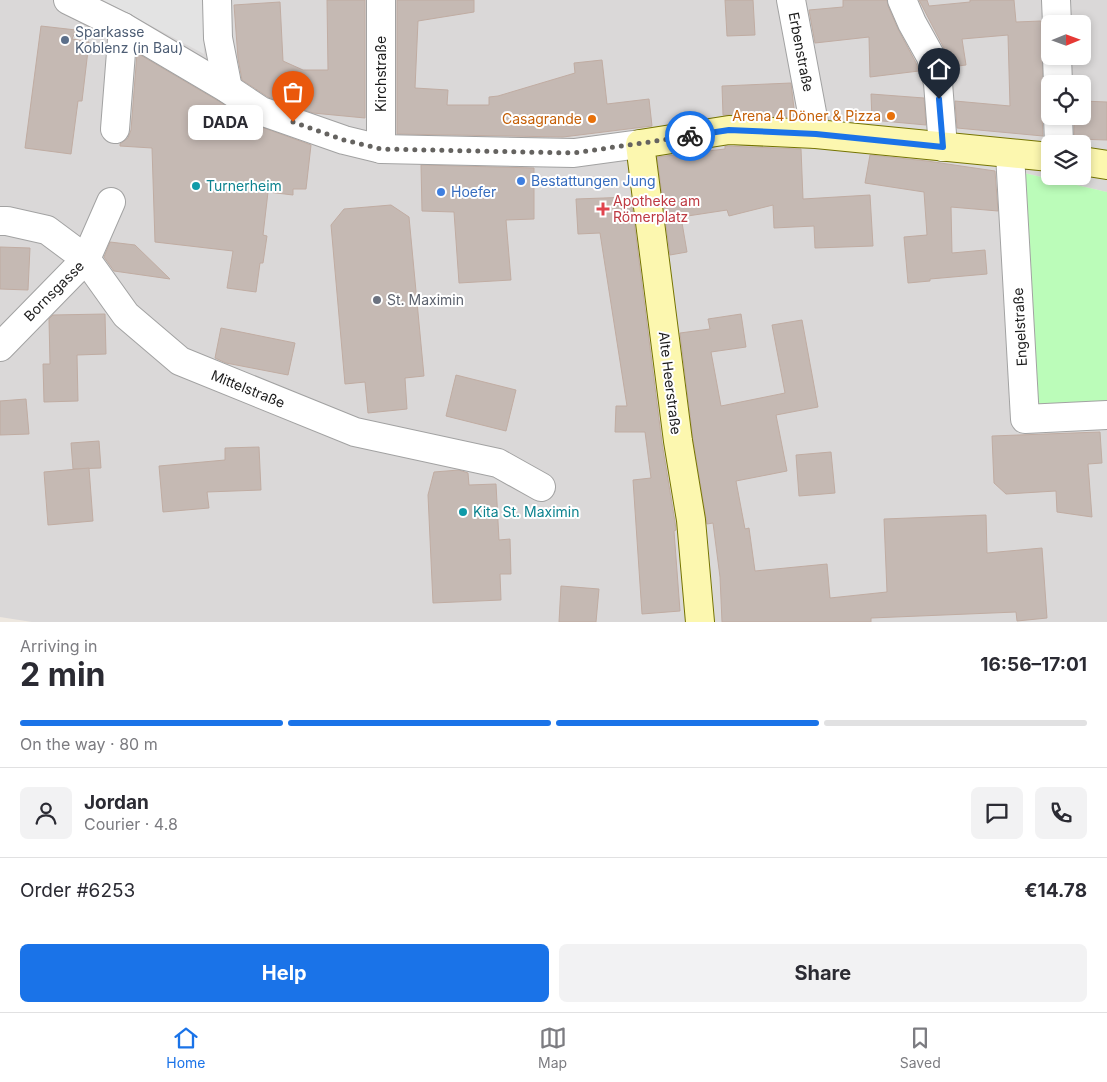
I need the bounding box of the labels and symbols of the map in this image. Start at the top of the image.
street label: Erbenstraße [785,11,818,93]
north arrow [1041,15,1091,65]
place label: Sparkasse Koblenz (in Bau) [75,23,183,56]
marker: Sparkasse Koblenz (in Bau) [59,34,71,46]
street label: Kirchstraße [372,36,389,112]
pin [918,48,960,99]
pin [272,71,314,122]
callout: DADA [188,104,263,140]
place label: Arena 4 Döner & Pizza [732,107,881,124]
place label: Casagrande [502,110,582,127]
marker: Arena 4 Döner & Pizza [885,110,897,122]
courier [665,111,715,161]
marker: Casagrande [586,113,598,125]
place label: Bestattungen Jung [531,172,656,189]
marker: Bestattungen Jung [515,175,527,187]
place label: Turnerheim [206,177,282,194]
marker: Turnerheim [190,180,202,192]
place label: Hoefer [451,183,496,200]
marker: Hoefer [435,186,447,198]
place label: Apotheke am Römerplatz [613,192,700,225]
marker: Apotheke am Römerplatz [597,203,609,215]
street label: Bornsgasse [20,257,87,324]
street label: Engelstraße [1009,287,1030,367]
place label: St. Maximin [387,291,464,308]
marker: St. Maximin [371,294,383,306]
street label: Alte Heerstraße [656,330,685,435]
street label: Mittelstraße [209,366,288,411]
place label: Kita St. Maximin [473,503,579,520]
marker: Kita St. Maximin [457,506,469,518]

